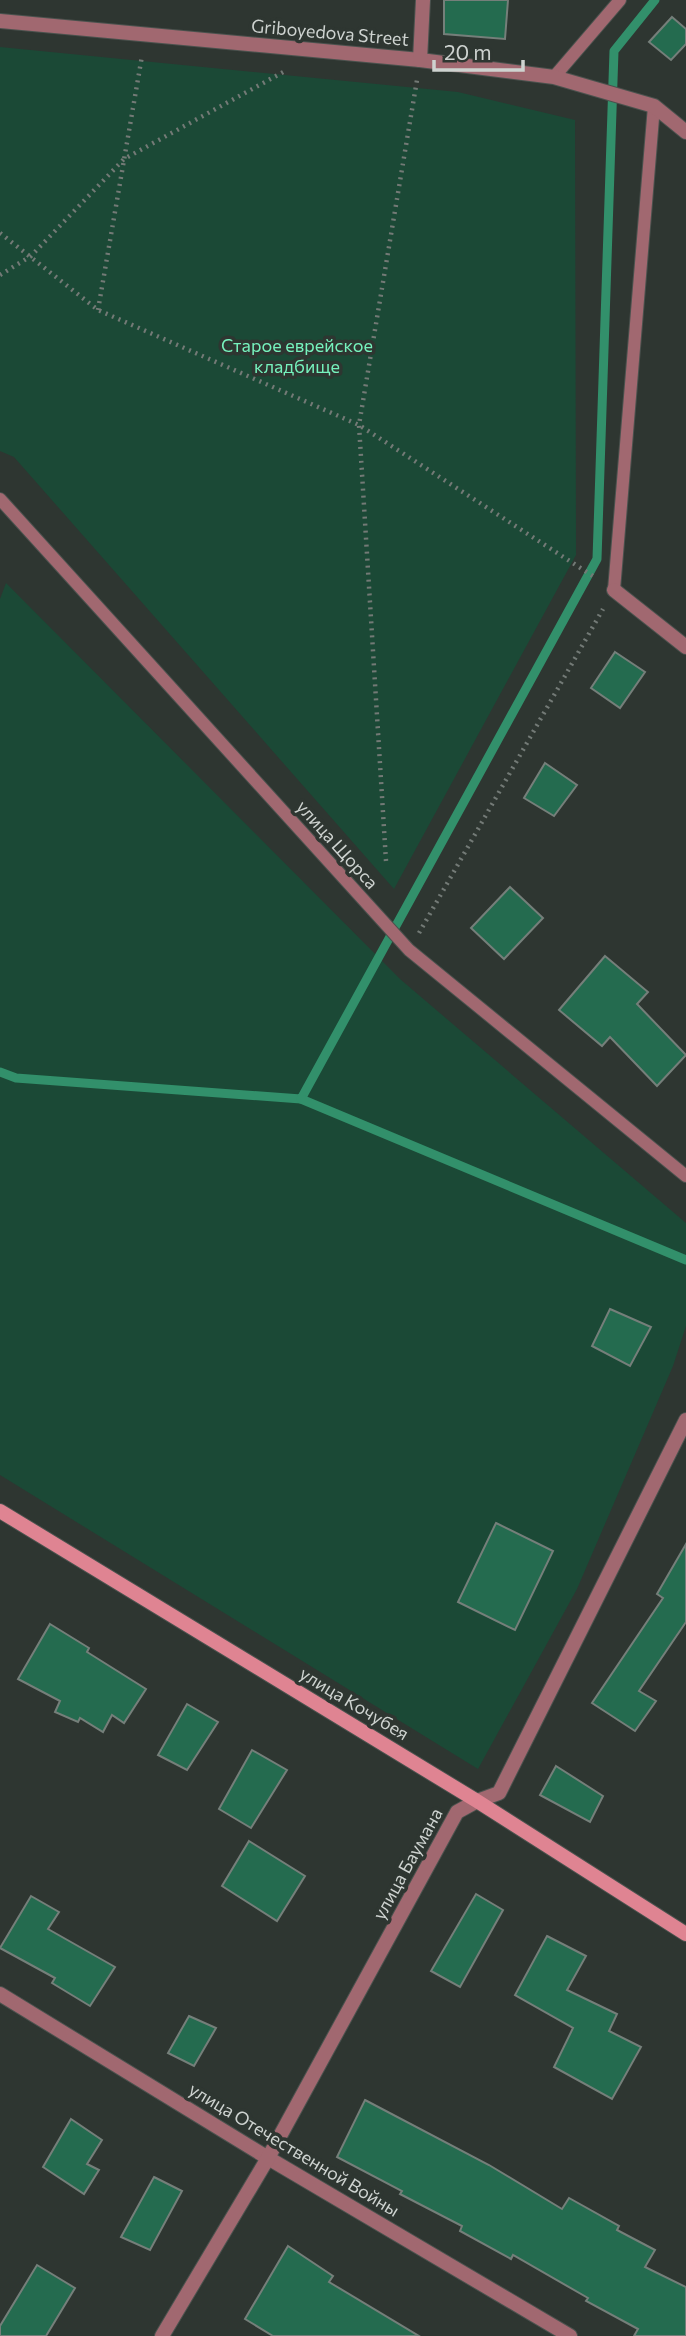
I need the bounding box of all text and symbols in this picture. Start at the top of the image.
street label: Griboyedova Street [250,14,410,50]
scale bar [434,28,523,72]
text: 20 m [444,39,492,64]
park label: Старое еврейское кладбище [221,334,373,377]
street label: улица Щорса [292,796,383,893]
street label: улица Кочубея [296,1662,413,1744]
street label: улица Баумана [367,1804,447,1923]
street label: улица Отечественной Войны [185,2077,404,2221]

